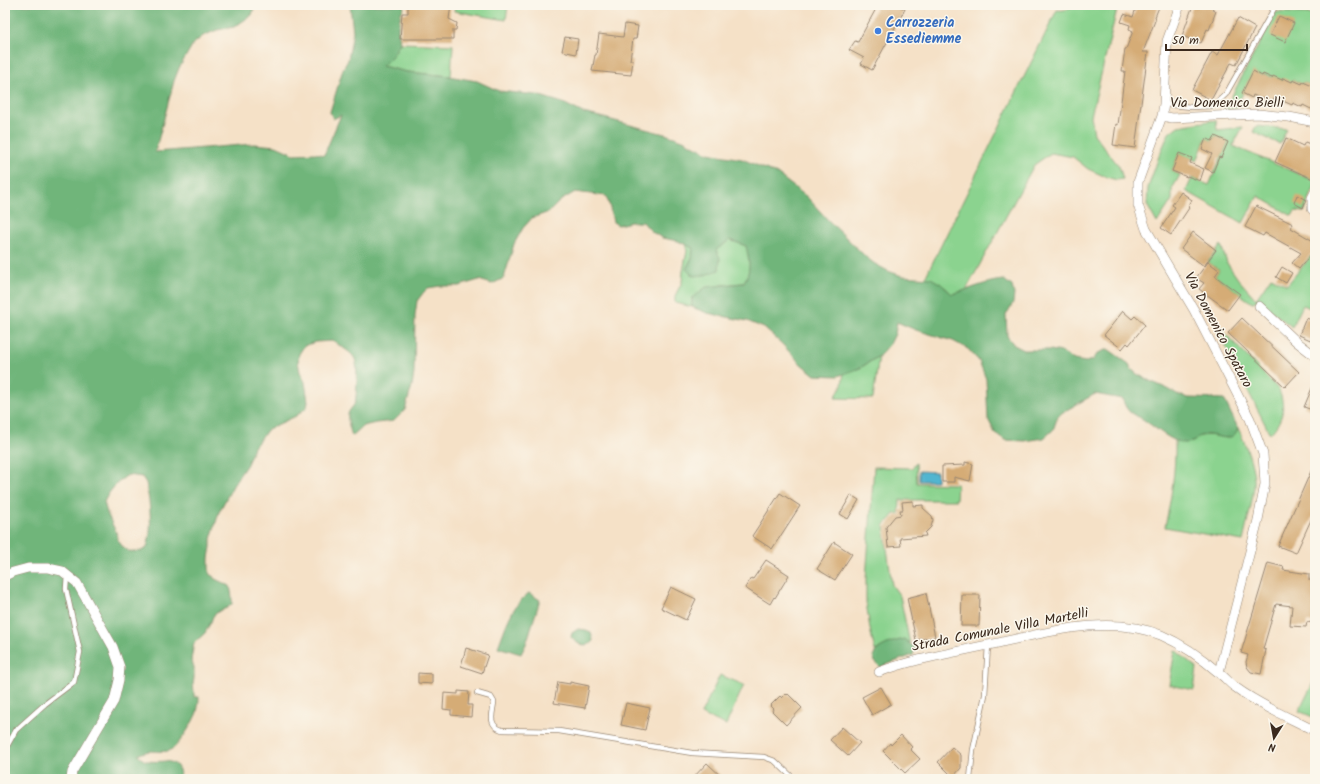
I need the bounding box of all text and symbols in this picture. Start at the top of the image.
place label: Carrozzeria Essediemme [886,12,962,50]
marker: Carrozzeria Essediemme [873,26,883,36]
scale bar [1166,26,1247,52]
text: 50 m [1172,31,1199,50]
street label: Via Domenico Bielli [1170,92,1284,114]
street label: Via Domenico Spataro [1178,268,1258,392]
street label: Strada Comunale Villa Martelli [910,602,1091,658]
north arrow [1254,718,1294,758]
text: N [1267,737,1277,756]

